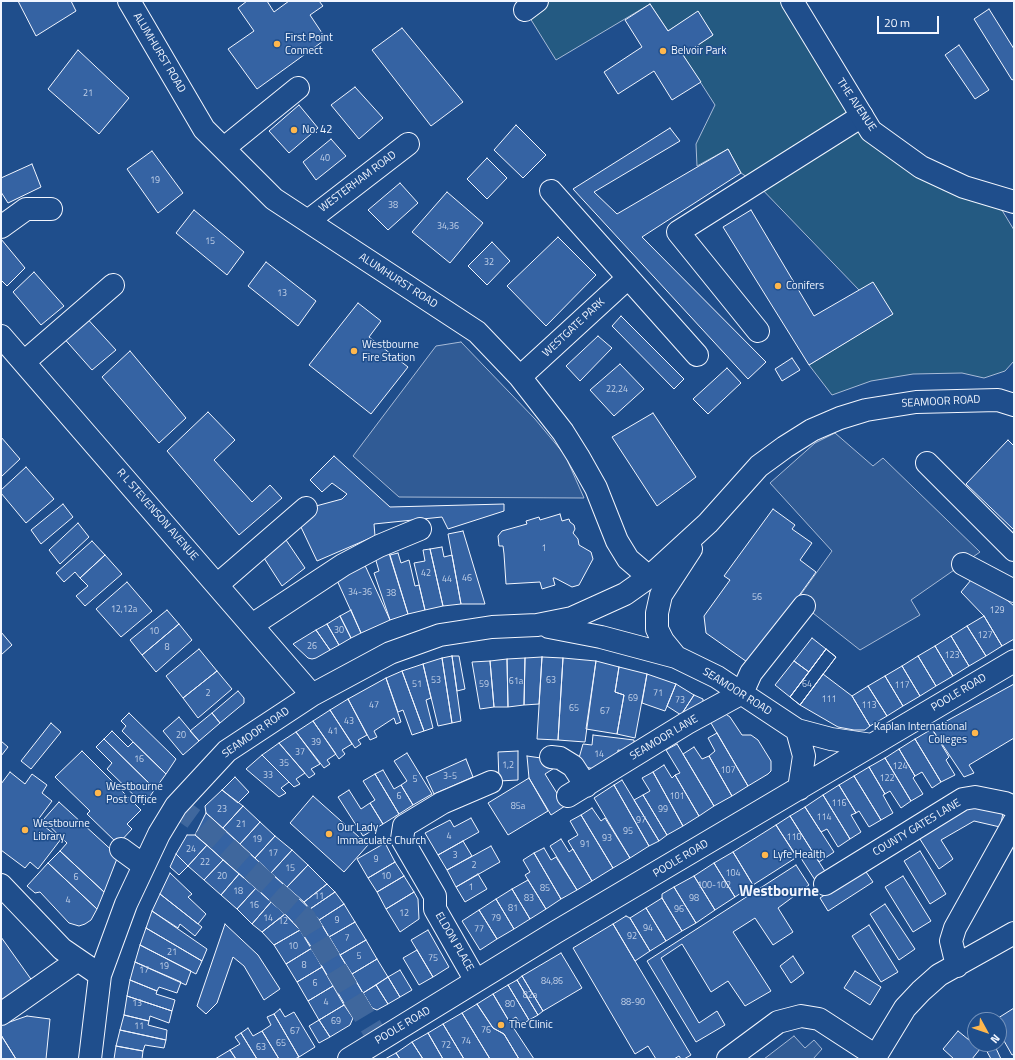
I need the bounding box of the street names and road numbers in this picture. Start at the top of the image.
street label: ALUMHURST ROAD [130,11,188,95]
street label: THE AVENUE [833,76,879,134]
street label: WESTERHAM ROAD [317,149,399,215]
street label: ALUMHURST ROAD [356,251,440,311]
street label: WESTGATE PARK [540,296,608,360]
street label: SEAMOOR ROAD [901,393,981,411]
street label: R L STEVENSON AVENUE [114,467,200,563]
street label: SEAMOOR ROAD [700,665,774,719]
street label: POOLE ROAD [929,671,989,715]
street label: SEAMOOR ROAD [220,705,292,761]
street label: SEAMOOR LANE [628,713,700,763]
street label: COUNTY GATES LANE [871,797,963,859]
street label: POOLE ROAD [651,837,711,881]
street label: ELDON PLACE [432,910,476,974]
street label: POOLE ROAD [373,1004,433,1048]

